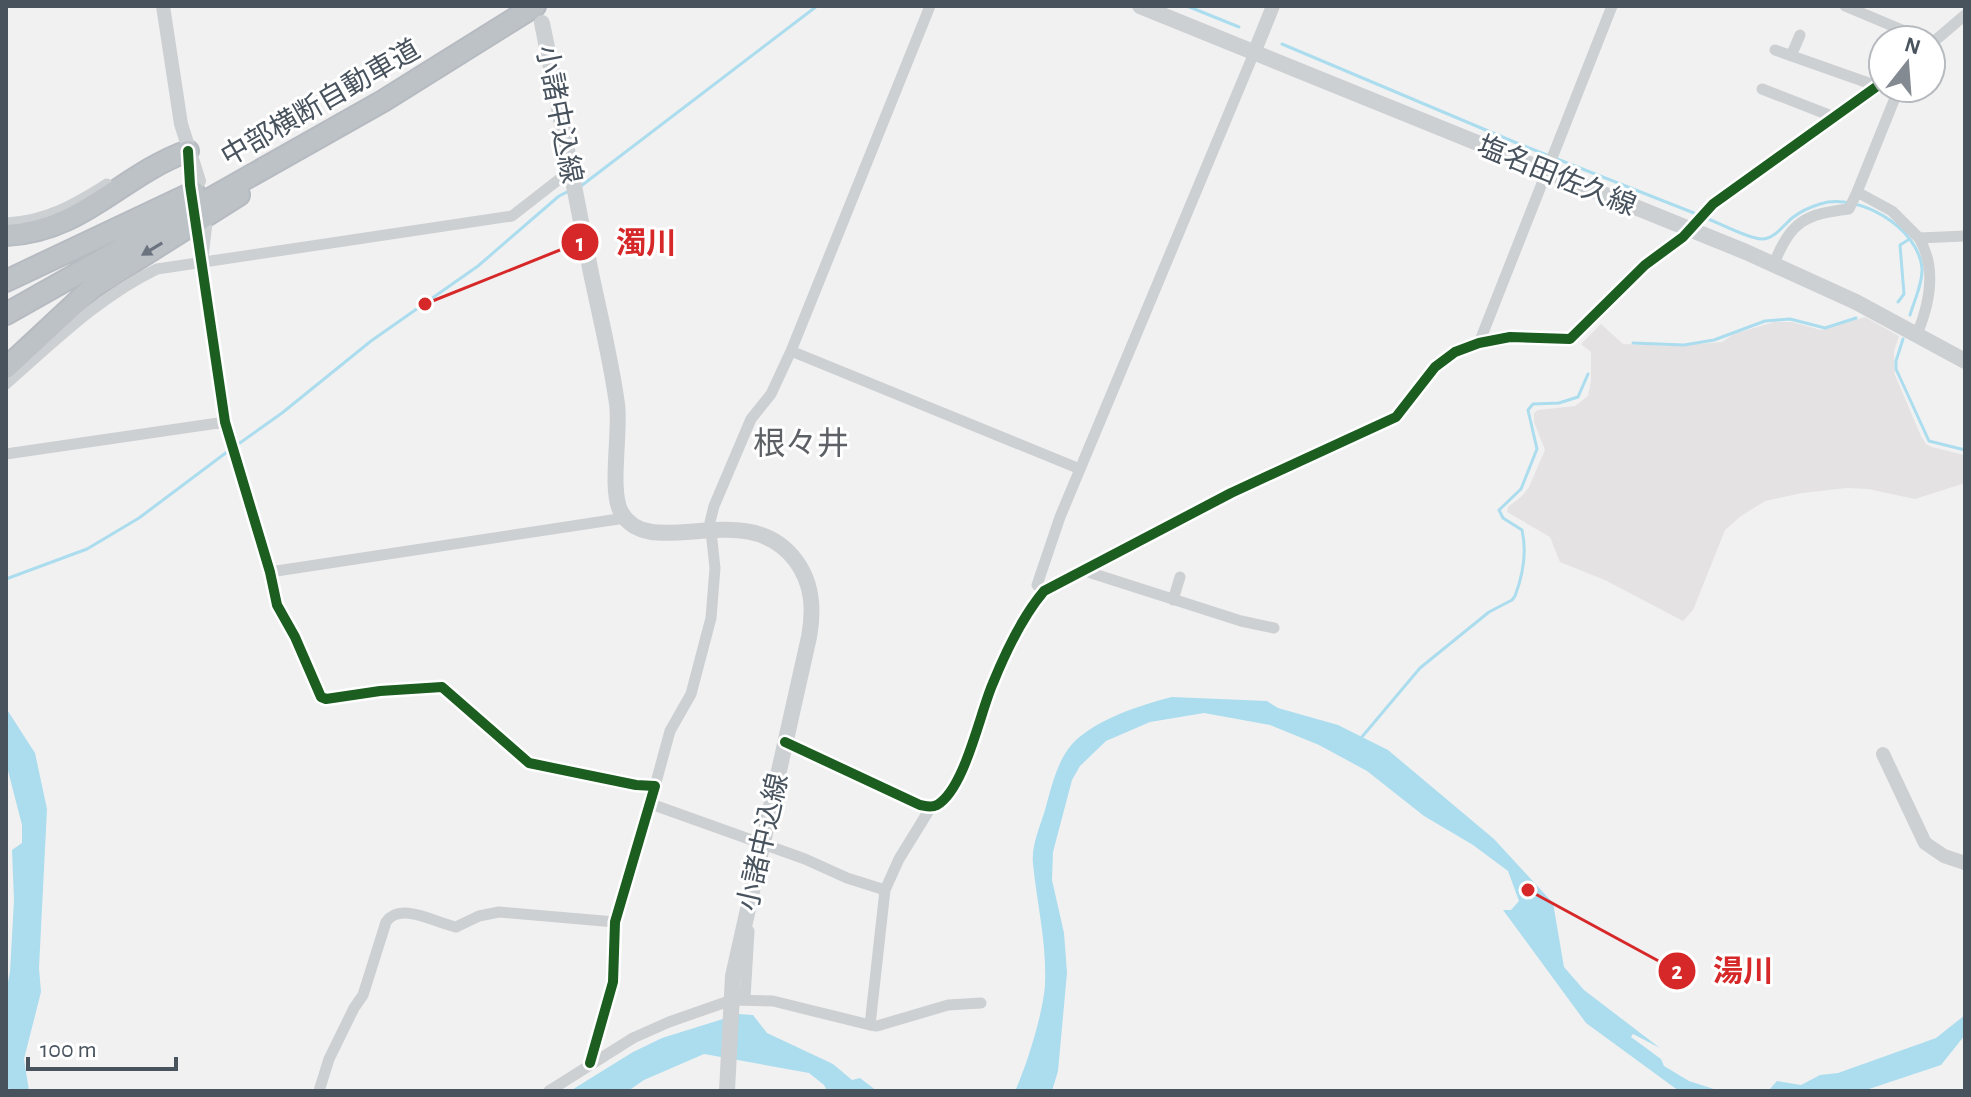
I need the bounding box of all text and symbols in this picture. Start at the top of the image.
north arrow [1867,24,1947,104]
text: N [1902,33,1923,59]
street label: 中部横断自動車道 [216,34,425,172]
street label: 小諸中込線 [531,43,587,186]
street label: 塩名田佐久線 [1473,131,1640,221]
callout: 濁川 [560,215,692,269]
text: 濁川 [616,227,676,259]
text: 1 [576,232,584,256]
one-way arrow [141,242,163,256]
district label: 根々井 [753,427,849,460]
street label: 小諸中込線 [733,771,793,914]
callout: 湯川 [1657,944,1789,998]
text: 湯川 [1713,955,1773,987]
text: 2 [1671,960,1683,984]
scale bar [28,1021,176,1071]
text: 100 m [40,1038,97,1062]

